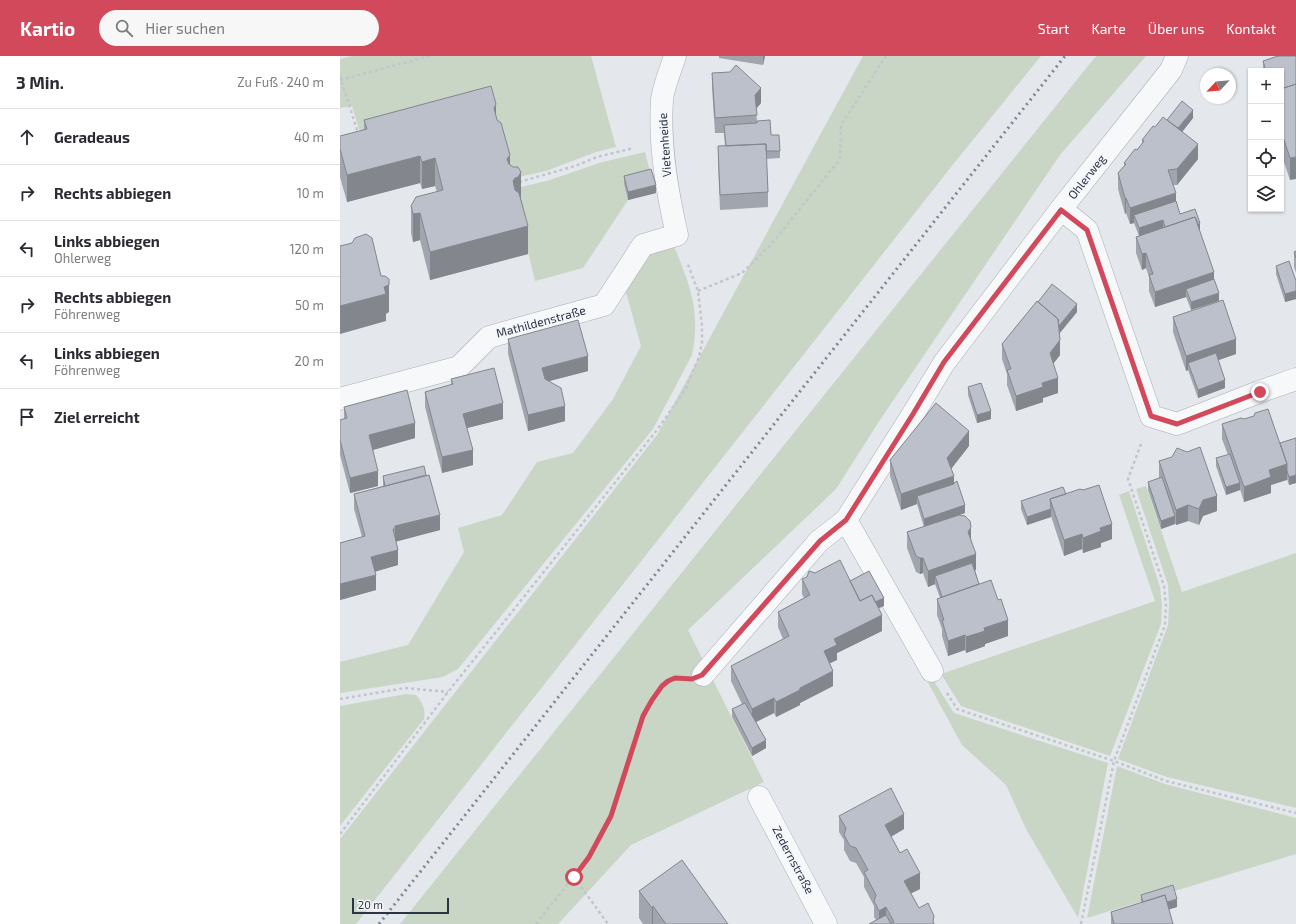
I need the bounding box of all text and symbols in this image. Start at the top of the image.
search box [99,10,379,46]
text: Kartio [20,17,75,40]
icon: search [113,17,135,39]
text: Hier suchen [145,19,225,37]
text: Start [1038,20,1069,37]
text: Karte [1091,20,1126,37]
text: Über uns [1148,20,1204,37]
text: Kontakt [1226,20,1276,37]
north arrow [1200,68,1236,104]
map controls [1248,68,1284,212]
button: + [1248,68,1284,104]
text: 3 Min. [16,72,64,92]
text: Zu Fuß · 240 m [237,74,324,90]
button: − [1248,104,1284,140]
street label: Vietenheide [655,112,673,178]
icon: ahead [16,126,38,148]
text: Geradeaus [54,128,130,146]
text: 40 m [294,129,324,145]
button: locate [1248,140,1284,176]
street label: Ohlerweg [1064,151,1108,202]
button: layers [1248,176,1284,212]
icon: right [16,182,38,204]
text: Rechts abbiegen [54,184,171,202]
text: 10 m [297,185,324,201]
text: Links abbiegen [54,232,160,250]
icon: left [16,238,38,260]
text: 120 m [289,241,324,257]
text: Ohlerweg [54,250,111,266]
text: Rechts abbiegen [54,288,171,306]
icon: right [16,294,38,316]
text: 50 m [295,297,324,313]
street label: Mathildenstraße [494,302,587,340]
text: Föhrenweg [54,306,120,322]
text: Links abbiegen [54,344,160,362]
icon: left [16,350,38,372]
text: 20 m [295,353,324,369]
text: Föhrenweg [54,362,120,378]
route end [1251,383,1269,401]
icon: arrive [16,406,38,428]
text: Ziel erreicht [54,408,140,426]
street label: Zedernstraße [770,823,818,896]
route start [565,868,583,886]
scale bar [352,896,449,915]
text: 20 m [358,898,383,911]

